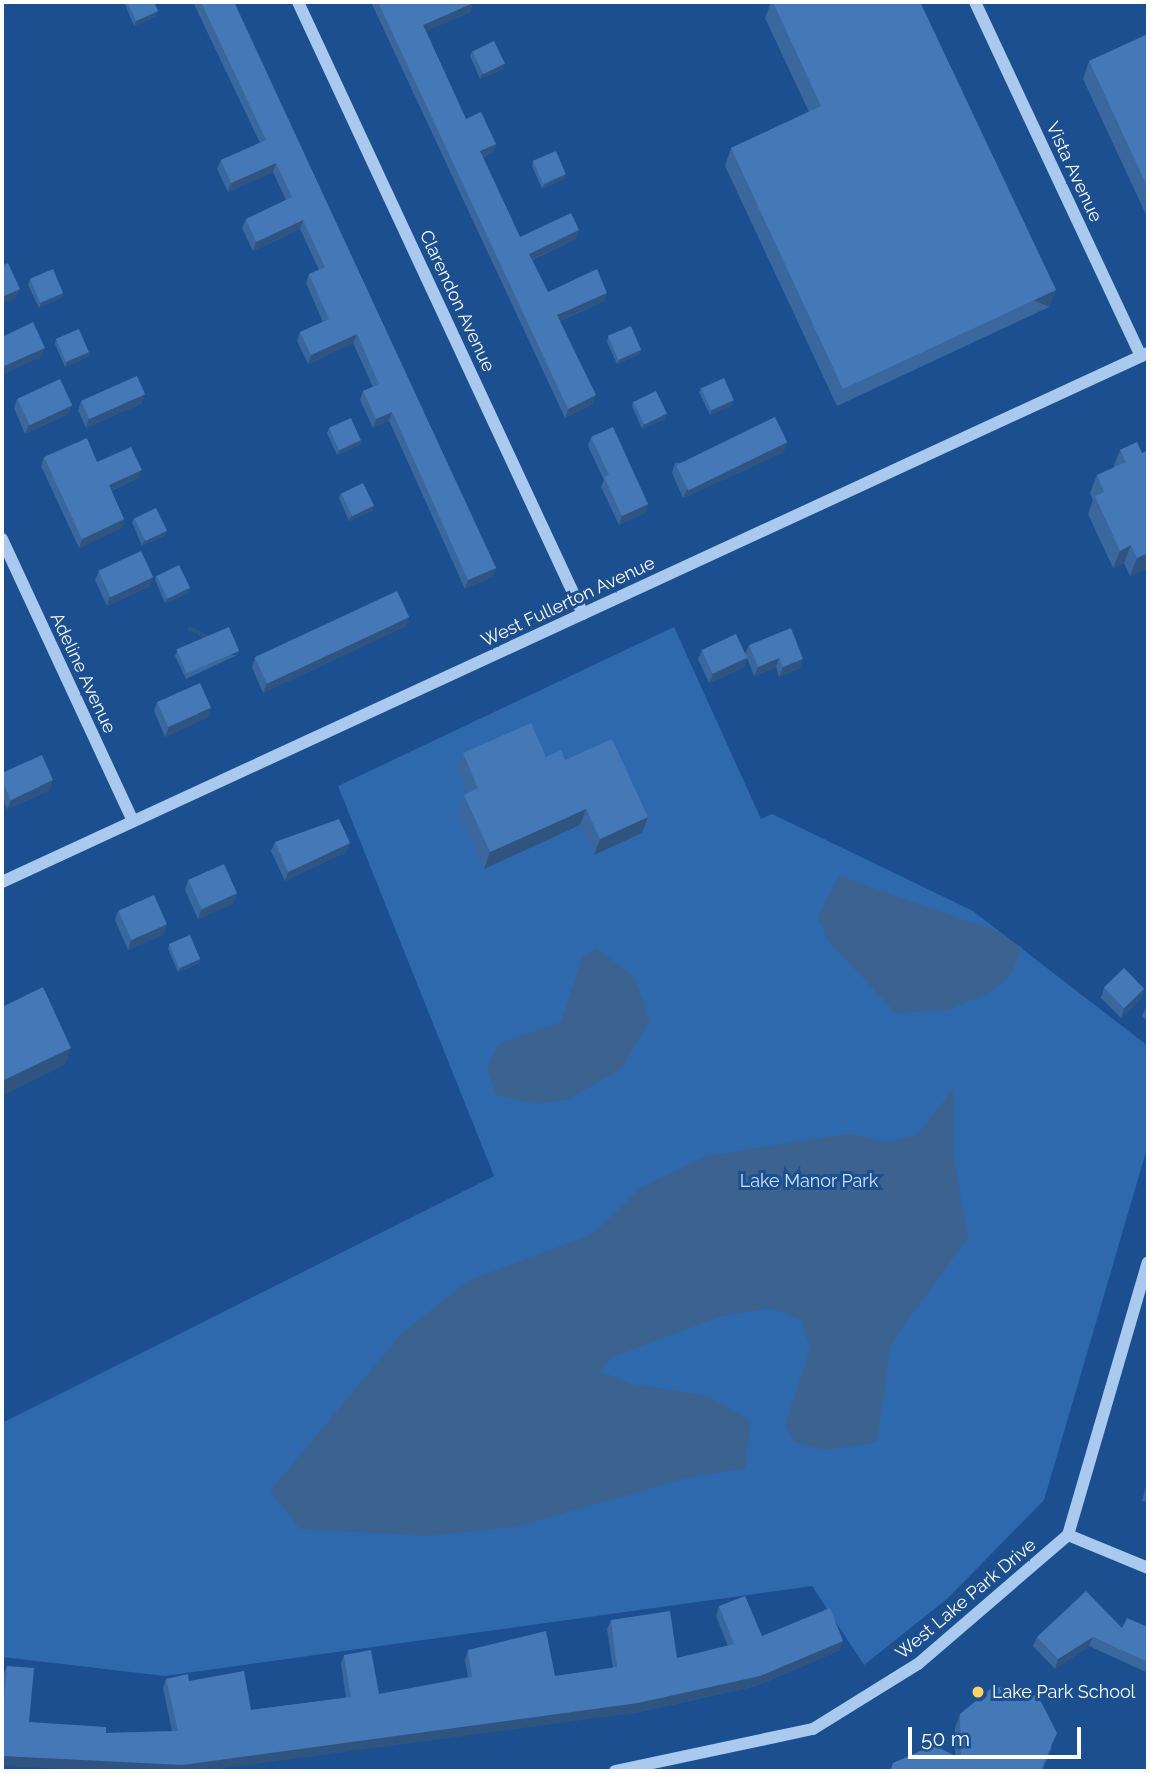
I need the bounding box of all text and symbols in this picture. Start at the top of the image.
street label: Vista Avenue [1041,118,1107,226]
street label: Clarendon Avenue [415,227,499,375]
street label: West Fullerton Avenue [477,552,659,652]
street label: Adeline Avenue [45,609,121,737]
park label: Lake Manor Park [740,1170,878,1192]
street label: West Lake Park Drive [892,1534,1040,1664]
place label: Lake Park School [992,1681,1135,1703]
marker: Lake Park School [970,1684,986,1700]
scale bar [912,1714,1085,1758]
text: 50 m [921,1726,970,1751]

